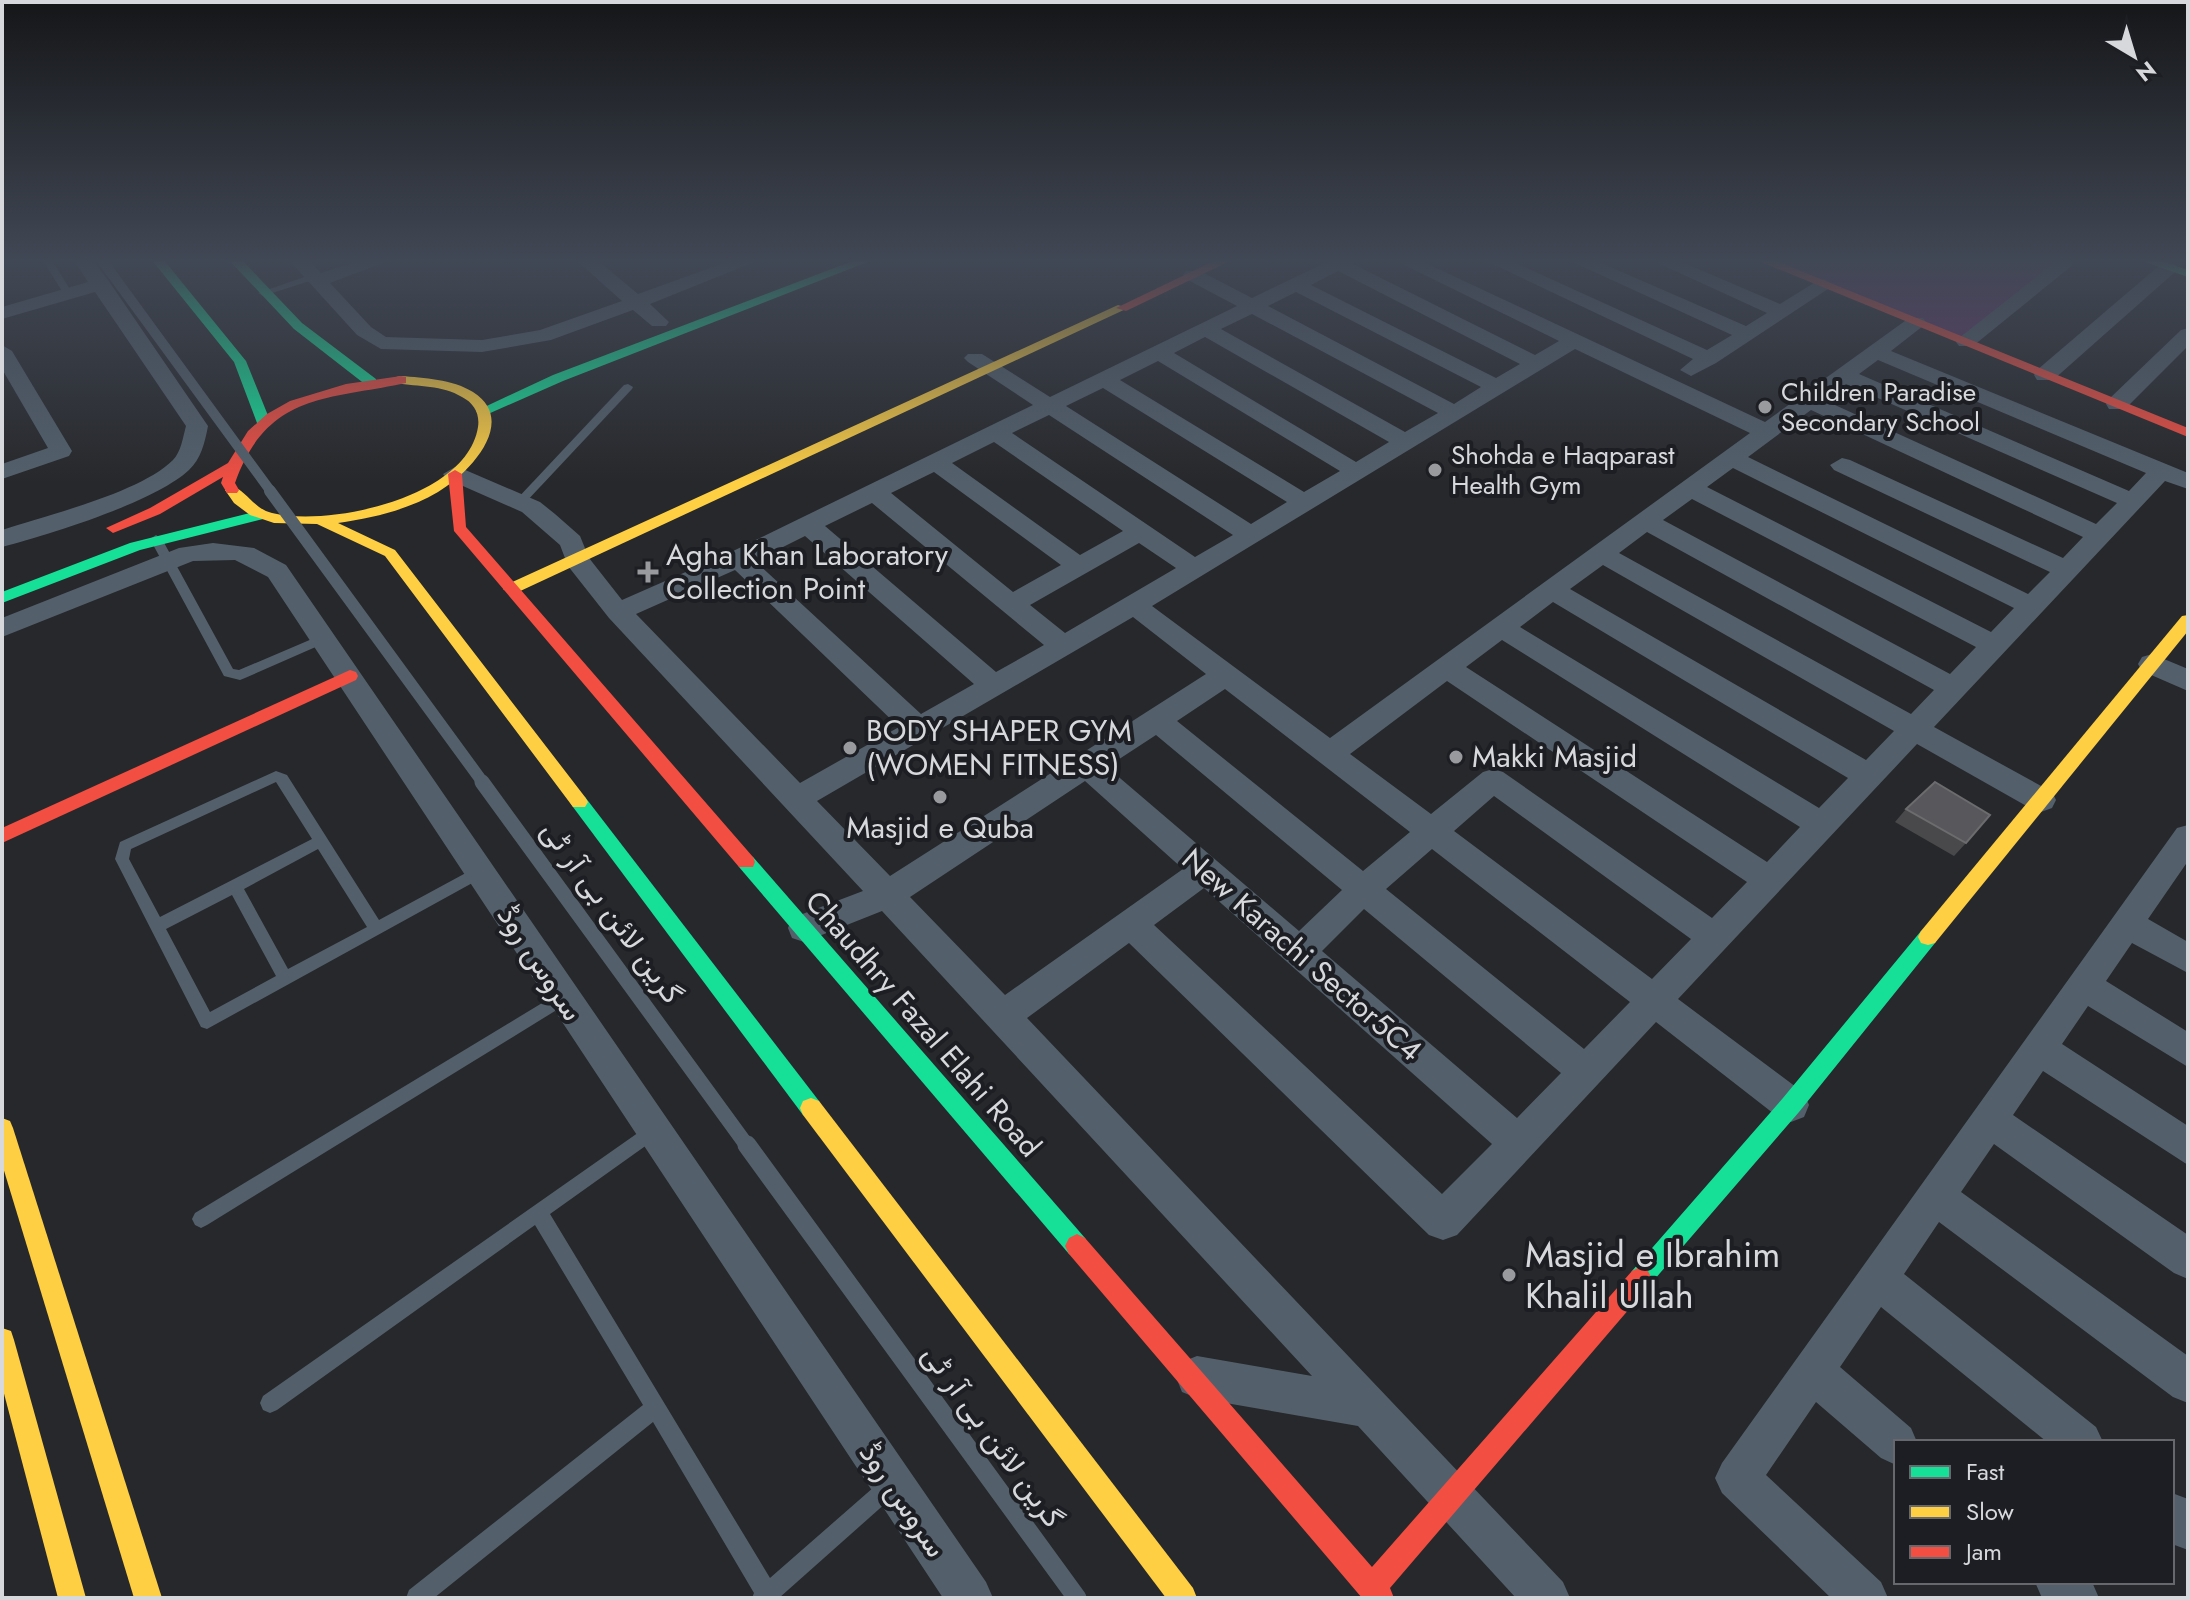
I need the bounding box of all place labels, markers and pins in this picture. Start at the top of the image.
place label: Children Paradise Secondary School [1781,373,1980,441]
marker: Children Paradise Secondary School [1756,398,1774,416]
place label: Shohda e Haqparast Health Gym [1451,436,1675,504]
marker: Shohda e Haqparast Health Gym [1426,461,1444,479]
place label: Agha Khan Laboratory Collection Point [666,533,949,610]
marker: Agha Khan Laboratory Collection Point [637,561,659,583]
place label: BODY SHAPER GYM (WOMEN FITNESS) [866,709,1132,786]
place label: Makki Masjid [1472,735,1637,778]
marker: BODY SHAPER GYM (WOMEN FITNESS) [841,739,859,757]
marker: Makki Masjid [1447,748,1465,766]
marker: Masjid e Quba [931,788,949,806]
place label: Masjid e Quba [846,806,1034,849]
place label: Masjid e Ibrahim Khalil Ullah [1525,1228,1780,1321]
marker: Masjid e Ibrahim Khalil Ullah [1500,1266,1518,1284]

